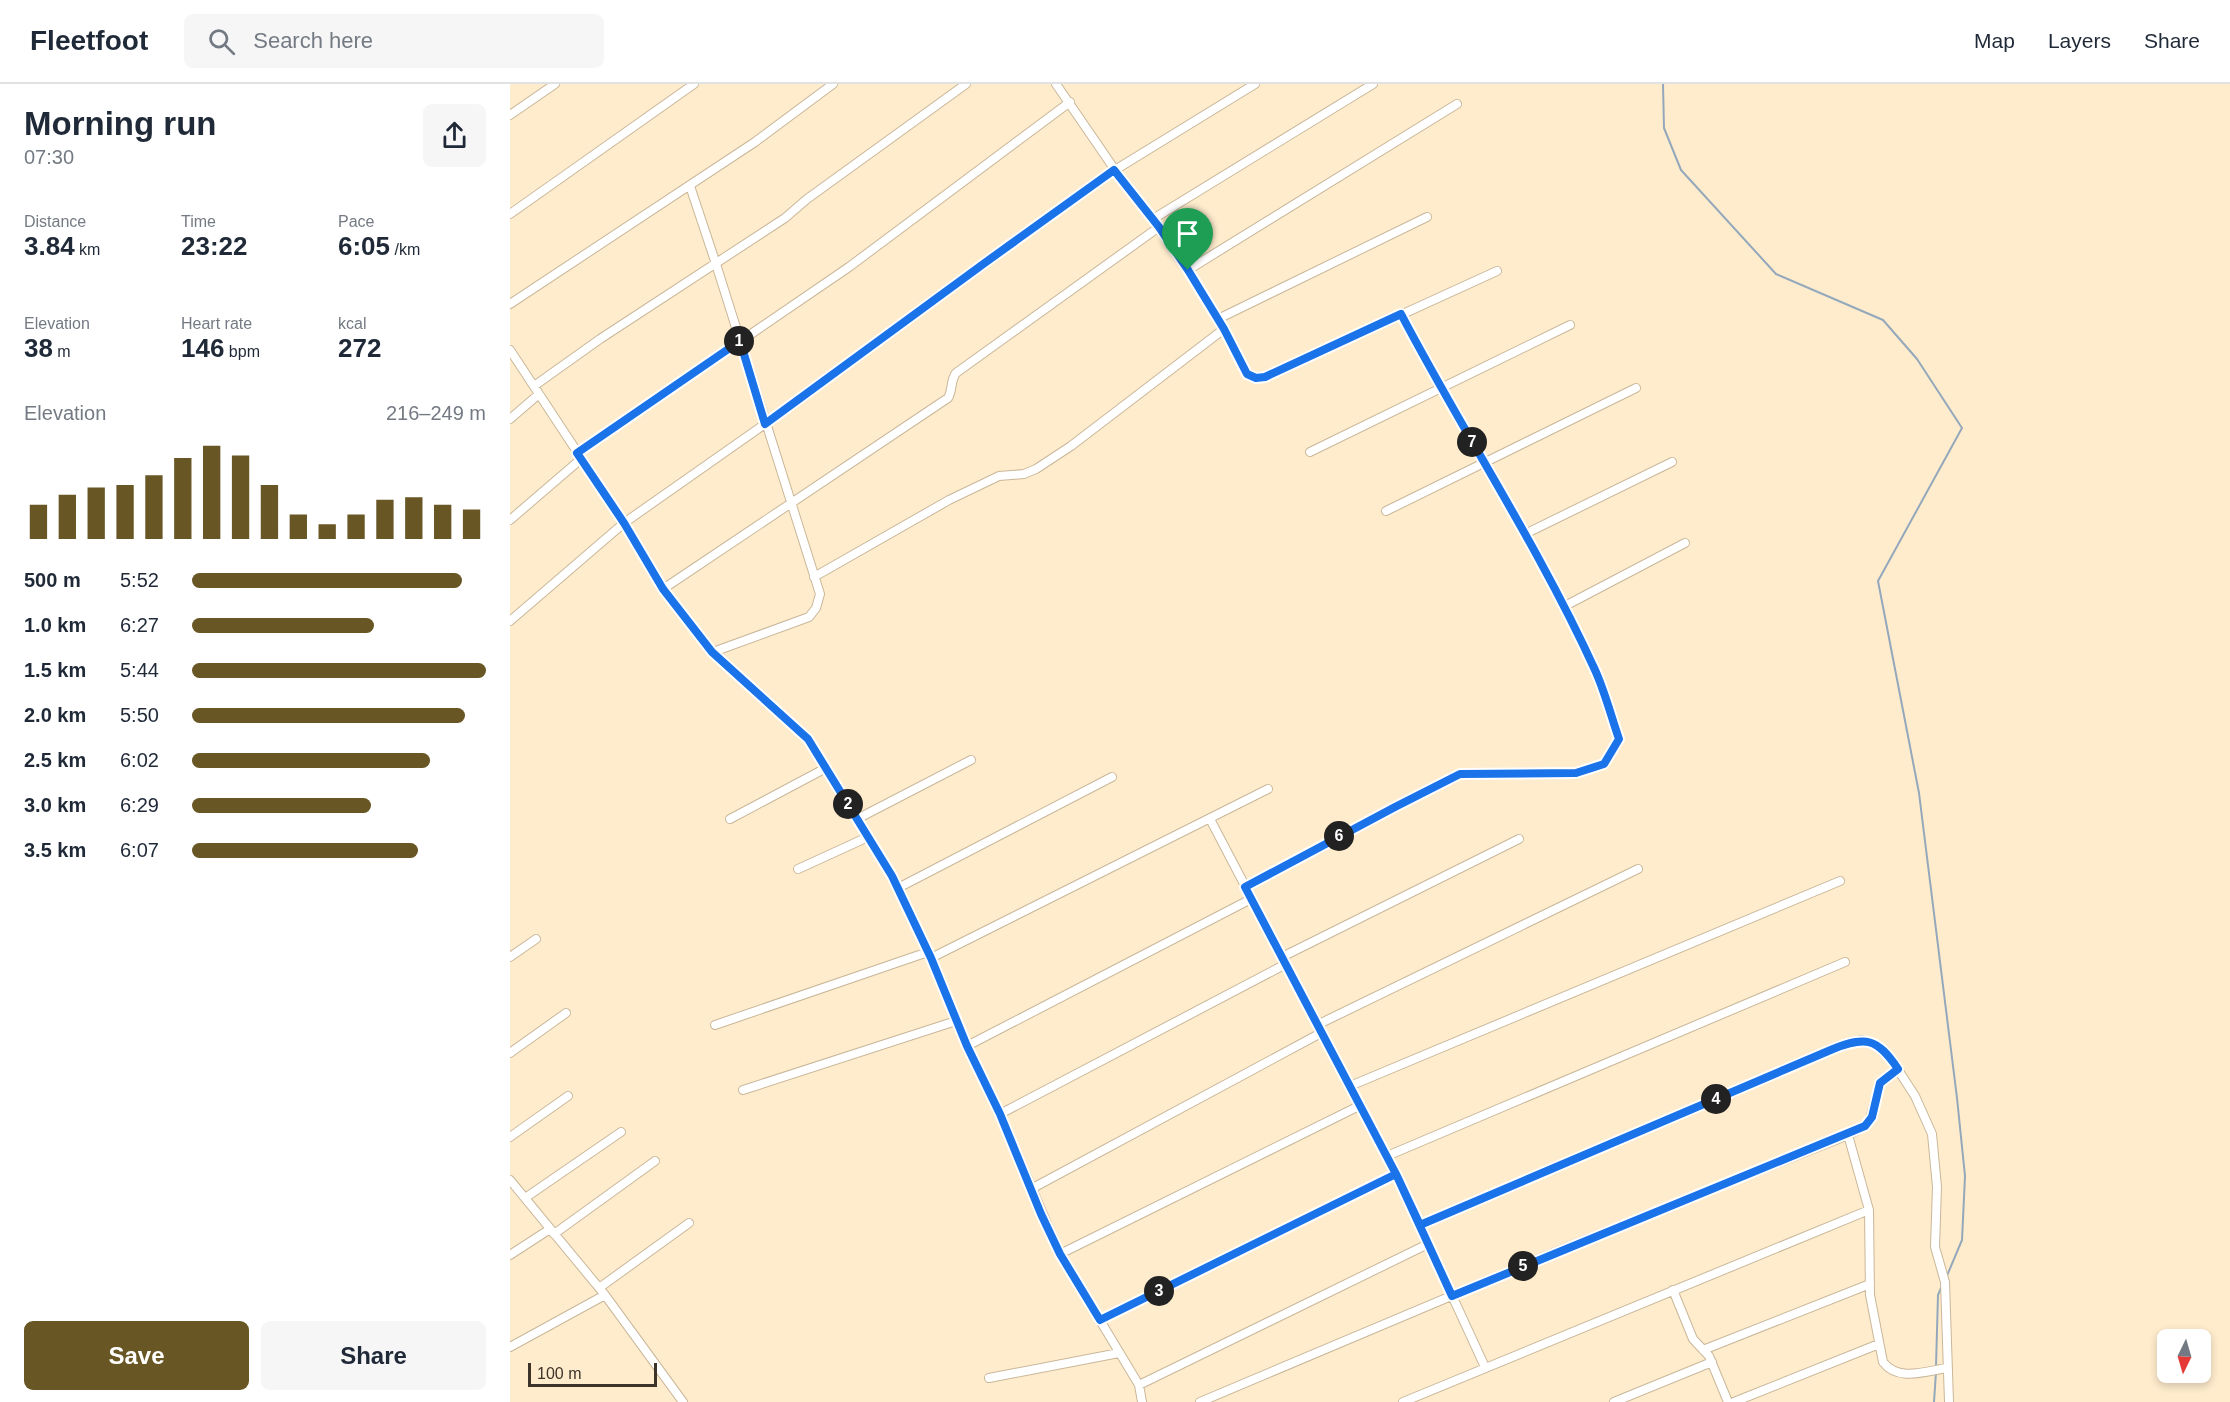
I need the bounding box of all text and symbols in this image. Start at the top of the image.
search box [184,14,604,68]
text: Fleetfoot [30,25,148,56]
icon: search [205,25,238,58]
text: Search here [253,28,373,53]
text: Map [1974,29,2015,52]
text: Layers [2048,29,2111,52]
text: Share [2144,29,2200,52]
button: share [423,104,486,167]
text: Morning run [24,105,216,142]
text: 07:30 [24,146,74,168]
pin [1162,208,1213,270]
text: Distance [24,213,86,230]
text: Time [181,213,216,230]
text: Pace [338,213,374,230]
icon: arrive [1171,217,1204,250]
text: 3.84 [24,231,75,261]
text: 23:22 [181,231,248,261]
text: 6:05 [338,231,390,261]
text: km [75,241,100,258]
text: /km [390,241,420,258]
text: Elevation [24,315,90,332]
text: Heart rate [181,315,252,332]
text: kcal [338,315,366,332]
pin: 1 [724,326,754,356]
text: 1 [735,332,743,349]
text: 38 [24,333,53,363]
text: 146 [181,333,224,363]
text: 272 [338,333,381,363]
text: m [53,343,71,360]
text: bpm [224,343,260,360]
text: Elevation [24,402,106,424]
text: 216–249 m [386,402,486,424]
pin: 7 [1457,427,1487,457]
text: 7 [1468,433,1476,450]
text: 500 m [24,569,81,591]
text: 5:52 [120,569,159,591]
text: 1.0 km [24,614,86,636]
text: 6:27 [120,614,159,636]
text: 1.5 km [24,659,86,681]
text: 5:44 [120,659,159,681]
text: 2.0 km [24,704,86,726]
text: 5:50 [120,704,159,726]
text: 2.5 km [24,749,86,771]
text: 6:02 [120,749,159,771]
pin: 2 [833,789,863,819]
text: 3.0 km [24,794,86,816]
text: 6:29 [120,794,159,816]
text: 2 [844,795,852,812]
pin: 6 [1324,821,1354,851]
text: 6 [1335,827,1343,844]
text: 3.5 km [24,839,86,861]
text: 6:07 [120,839,159,861]
pin: 4 [1701,1084,1731,1114]
text: 4 [1712,1090,1720,1107]
pin: 5 [1508,1251,1538,1281]
text: 5 [1519,1257,1527,1274]
pin: 3 [1144,1276,1174,1306]
text: 3 [1155,1282,1163,1299]
button: Save [24,1321,249,1390]
button: Share [261,1321,486,1390]
north arrow [2157,1329,2211,1383]
map controls [2157,1329,2211,1383]
scale bar [528,1360,657,1388]
text: 100 m [537,1365,581,1382]

